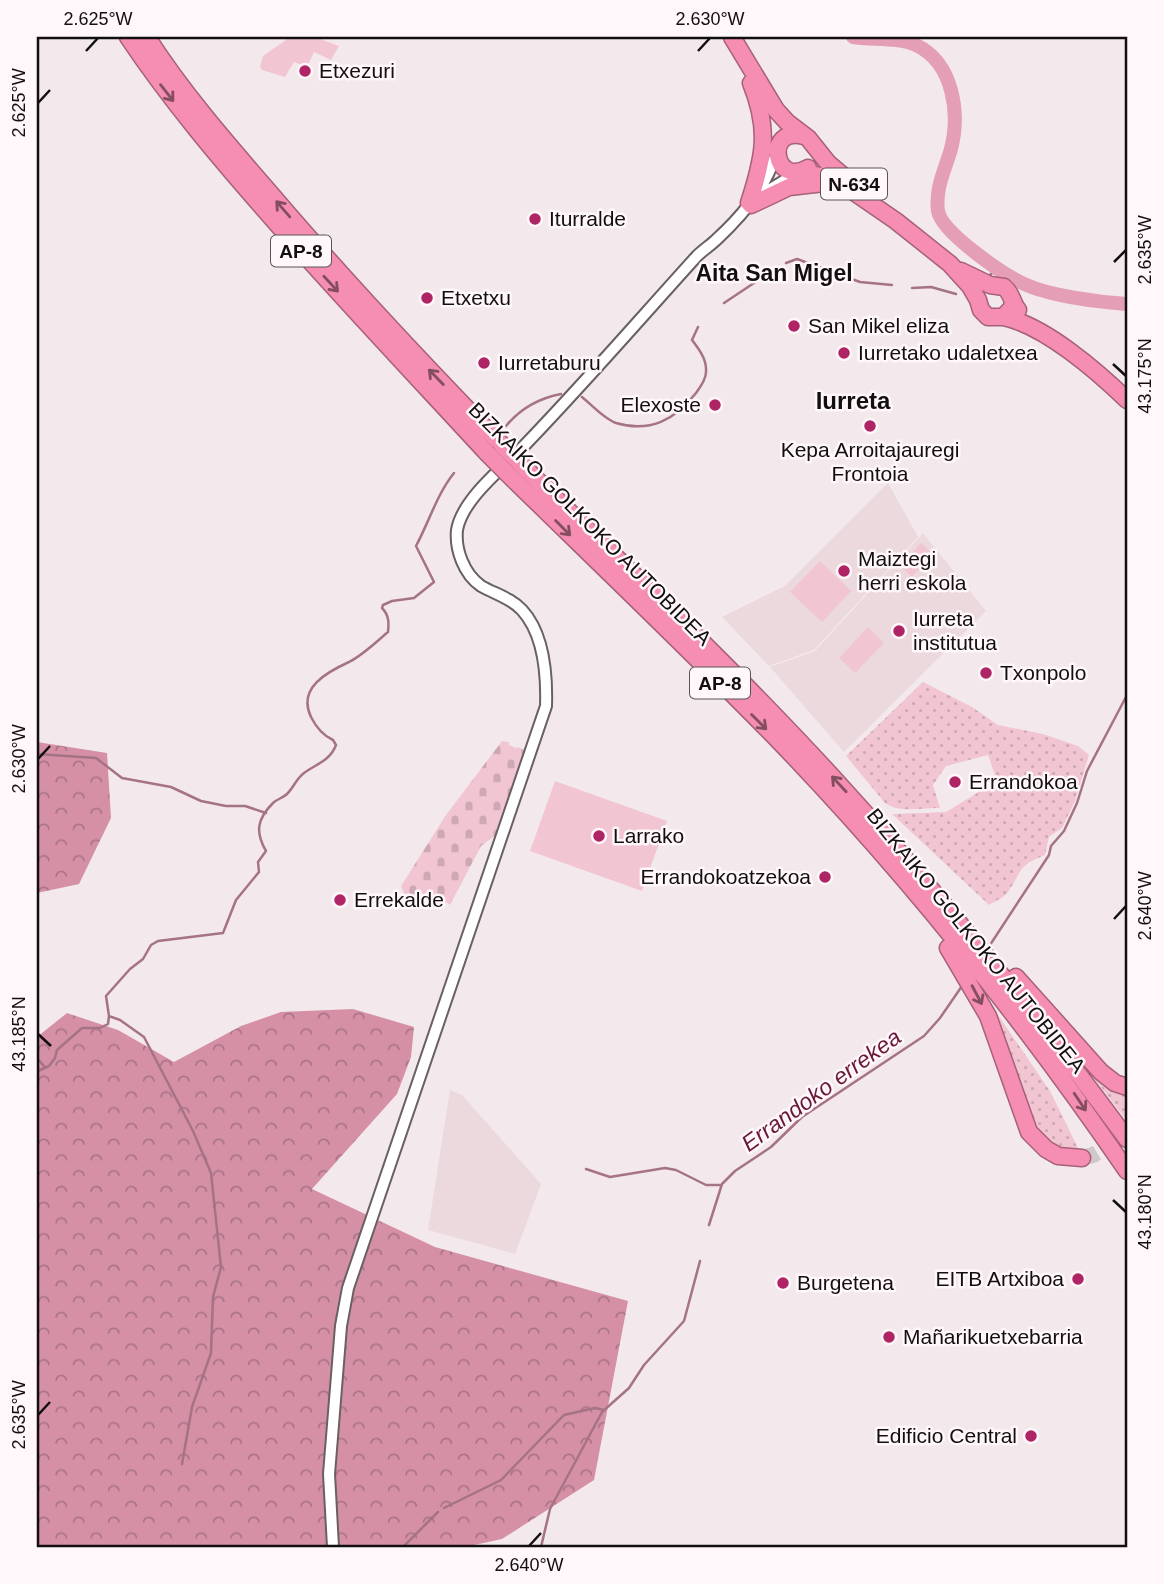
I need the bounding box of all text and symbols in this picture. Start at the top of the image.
text: 2.625°W [63,9,133,29]
text: 2.630°W [675,9,745,29]
place label: Etxezuri [319,59,395,82]
marker: Etxezuri [297,63,313,79]
text: 2.625°W [9,68,29,138]
one-way arrow [160,83,175,101]
road number: N-634 [821,168,887,200]
one-way arrow [275,200,291,218]
place label: Iturralde [549,207,626,230]
marker: Iturralde [527,211,543,227]
text: 2.635°W [1135,215,1155,285]
road number: AP-8 [271,235,331,266]
district label: Aita San Migel [695,260,853,286]
one-way arrow [322,275,339,292]
place label: Etxetxu [441,286,511,309]
marker: Etxetxu [419,290,435,306]
place label: San Mikel eliza [808,314,950,337]
marker: San Mikel eliza [786,318,802,334]
text: 43.175°N [1135,338,1155,414]
place label: Iurretako udaletxea [858,341,1038,364]
marker: Iurretako udaletxea [836,345,852,361]
place label: Iurretaburu [498,351,601,374]
marker: Iurretaburu [476,355,492,371]
one-way arrow [428,369,445,386]
district label: Iurreta [816,387,891,414]
place label: Elexoste [620,393,701,416]
marker: Elexoste [707,397,723,413]
street label: BIZKAIKO GOLKOKO AUTOBIDEA [464,398,716,650]
marker: Kepa Arroitajauregi Frontoia [862,418,878,434]
place label: Kepa Arroitajauregi Frontoia [781,438,959,485]
one-way arrow [554,519,571,536]
place label: Maiztegi herri eskola [858,547,967,594]
marker: Maiztegi herri eskola [836,563,852,579]
place label: Iurreta institutua [913,607,997,654]
marker: Iurreta institutua [891,623,907,639]
place label: Txonpolo [1000,661,1086,684]
marker: Txonpolo [978,665,994,681]
road number: AP-8 [690,668,750,698]
one-way arrow [751,714,768,731]
text: 2.630°W [9,724,29,794]
place label: Errandokoa [969,770,1078,793]
marker: Errandokoa [947,774,963,790]
one-way arrow [830,776,847,793]
street label: BIZKAIKO GOLKOKO AUTOBIDEA [863,804,1090,1077]
place label: Larrako [613,824,684,847]
marker: Larrako [591,828,607,844]
place label: Errandokoatzekoa [641,865,811,888]
marker: Errandokoatzekoa [817,869,833,885]
text: 2.640°W [1135,871,1155,941]
place label: Errekalde [354,888,444,911]
marker: Errekalde [332,892,348,908]
one-way arrow [971,984,984,1005]
text: 43.185°N [9,996,29,1072]
water label: Errandoko errekea [736,1023,906,1157]
one-way arrow [1073,1092,1087,1111]
text: 43.180°N [1135,1174,1155,1250]
place label: EITB Artxiboa [936,1267,1064,1290]
place label: Burgetena [797,1271,894,1294]
marker: EITB Artxiboa [1070,1271,1086,1287]
marker: Burgetena [775,1275,791,1291]
place label: Mañarikuetxebarria [903,1325,1083,1348]
marker: Mañarikuetxebarria [881,1329,897,1345]
text: 2.635°W [9,1380,29,1450]
place label: Edificio Central [876,1424,1017,1447]
marker: Edificio Central [1023,1428,1039,1444]
text: 2.640°W [494,1555,564,1575]

